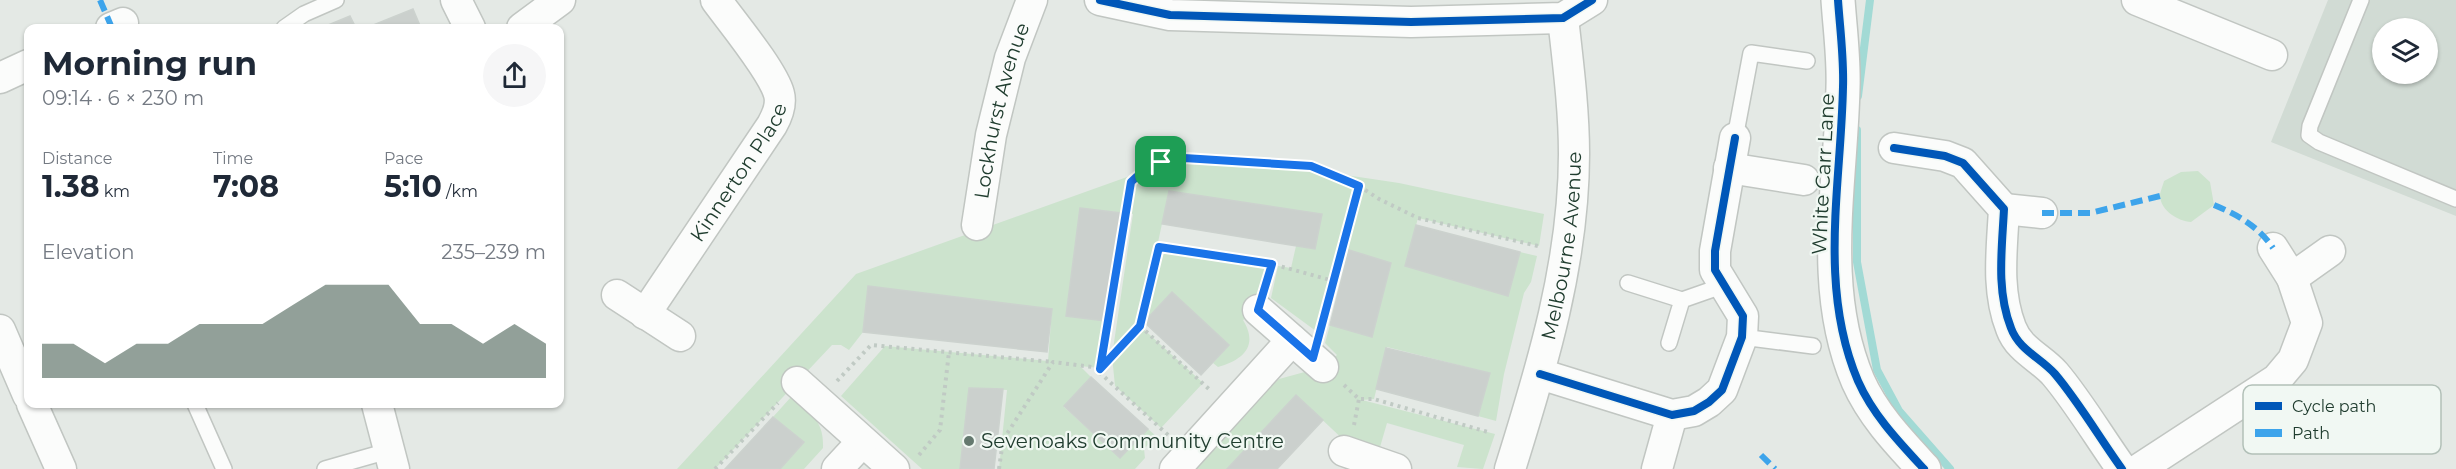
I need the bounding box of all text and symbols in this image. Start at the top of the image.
map controls [2372,18,2438,84]
button: layers [2372,18,2438,84]
street label: Lockhurst Avenue [969,19,1034,201]
text: Morning run [42,43,257,83]
button: share [483,44,546,107]
text: 09:14 · 6 × 230 m [42,86,204,110]
street label: White Carr Lane [1807,93,1839,255]
street label: Kinnerton Place [685,101,792,246]
pin [1135,136,1186,187]
icon: arrive [1144,145,1177,178]
text: Distance [42,149,112,168]
text: Time [213,149,253,168]
text: Pace [384,149,423,168]
street label: Melbourne Avenue [1536,151,1586,342]
text: 1.38 [42,168,99,205]
text: 7:08 [213,168,279,205]
text: 5:10 [384,168,442,205]
text: km [99,182,130,201]
text: /km [442,182,478,201]
text: Elevation [42,240,134,264]
text: 235–239 m [441,240,546,264]
legend [2243,385,2441,454]
text: Cycle path [2292,397,2376,416]
text: Path [2292,424,2330,443]
place label: Sevenoaks Community Centre [981,429,1284,453]
marker: Sevenoaks Community Centre [962,434,976,448]

